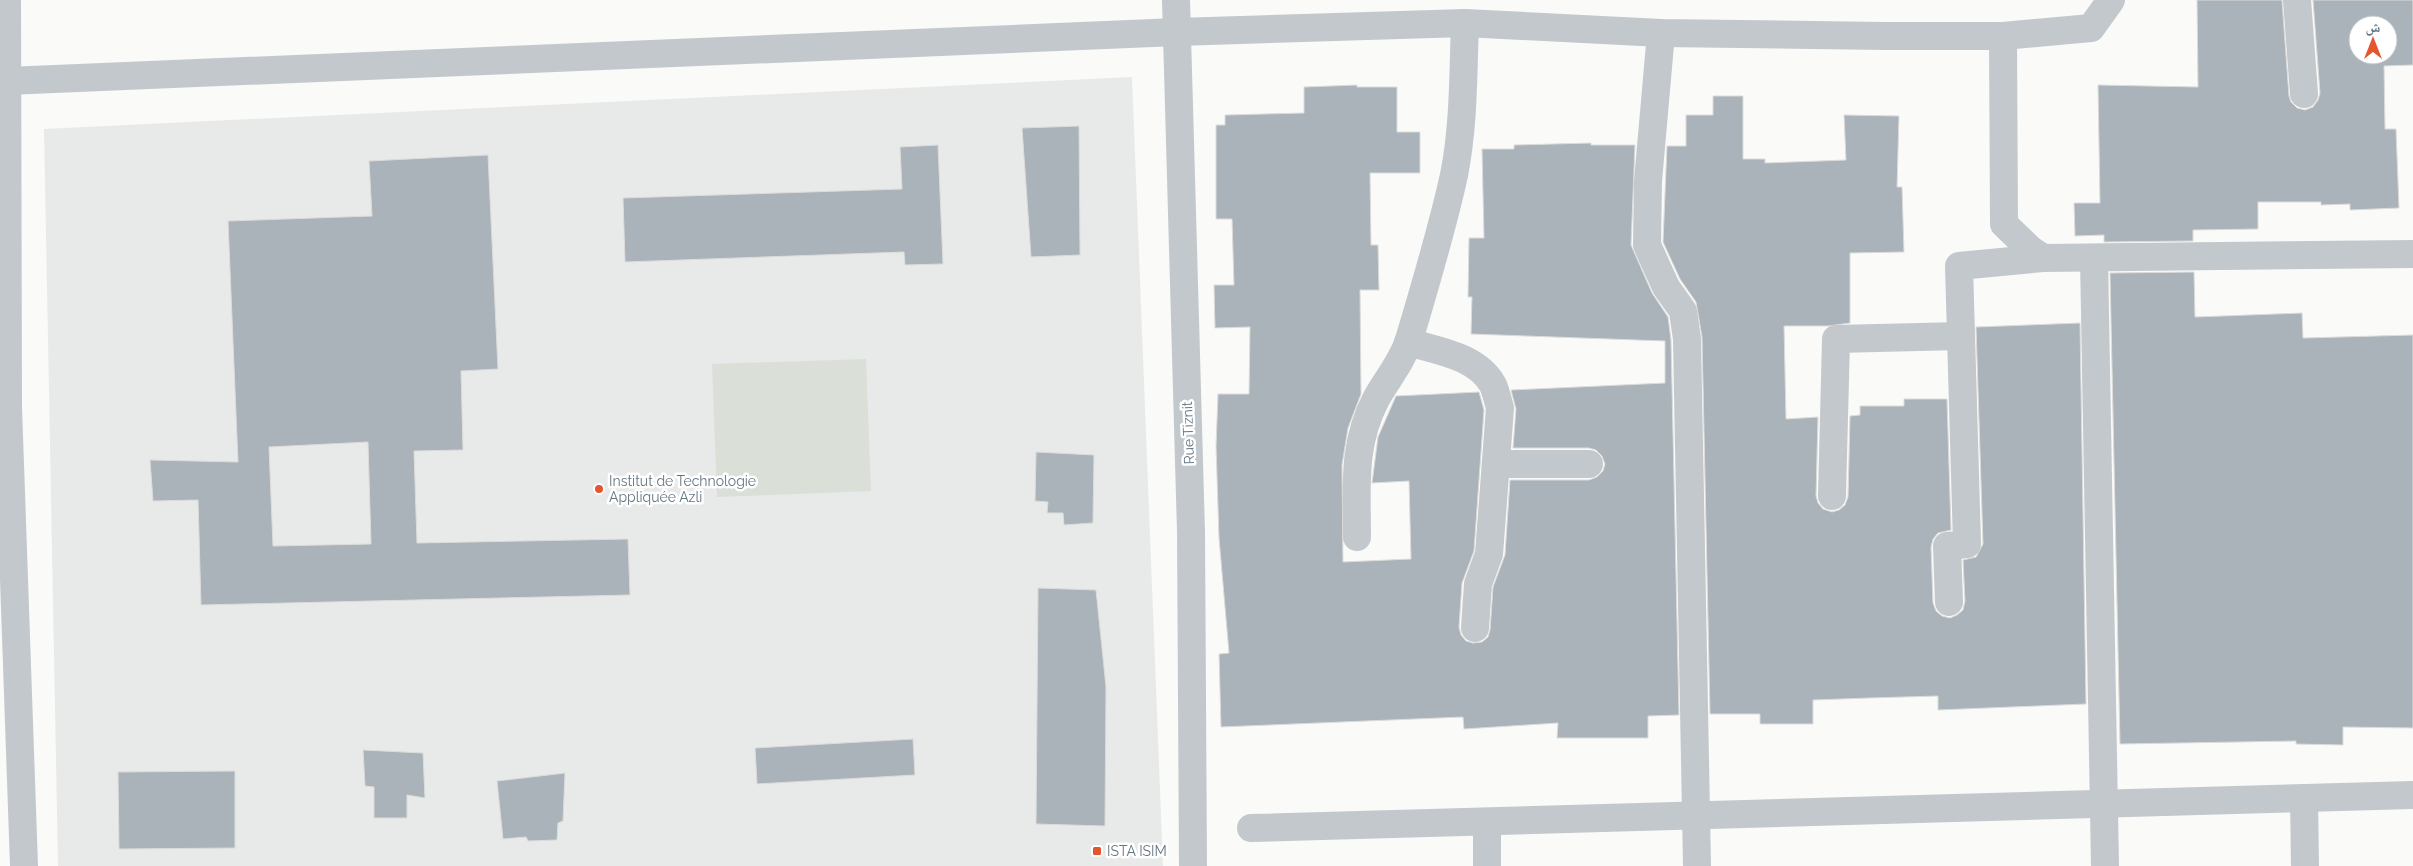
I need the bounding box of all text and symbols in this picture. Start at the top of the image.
north arrow [2348,15,2398,65]
text: ش [2366,19,2381,36]
street label: Rue Tiznit [1179,401,1197,465]
place label: Institut de Technologie Appliquée Azli [609,473,756,505]
marker: Institut de Technologie Appliquée Azli [593,483,605,495]
place label: ISTA ISIM [1107,843,1167,859]
marker: ISTA ISIM [1091,845,1103,857]

